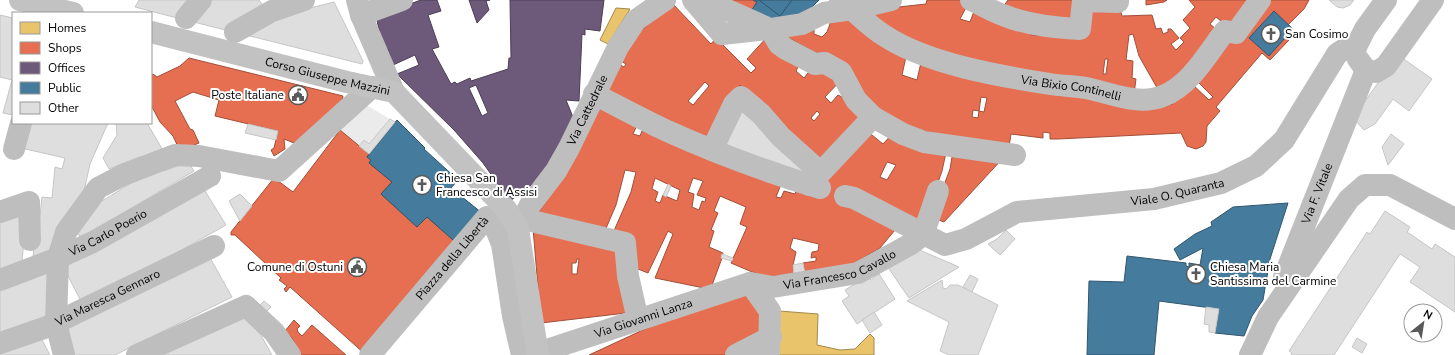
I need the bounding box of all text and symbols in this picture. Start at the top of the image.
legend [12,12,152,124]
text: Homes [48,20,86,36]
church icon: San Cosimo [1260,23,1282,45]
place label: San Cosimo [1285,26,1349,42]
text: Shops [48,40,82,56]
street label: Corso Giuseppe Mazzini [263,53,392,99]
text: Offices [48,60,86,76]
street label: Via Bixio Continelli [1019,71,1123,105]
street label: Via Cattedrale [563,72,611,149]
text: Public [48,80,82,96]
public building icon: Poste Italiane [287,84,309,106]
place label: Poste Italiane [211,87,284,103]
text: Other [48,100,80,116]
street label: Via F. Vitale [1298,161,1336,227]
place label: Chiesa San Francesco di Assisi [436,170,537,200]
church icon: Chiesa San Francesco di Assisi [411,174,433,196]
street label: Viale O. Quaranta [1129,175,1226,209]
street label: Via Carlo Poerio [65,205,150,260]
street label: Piazza della Libertà [412,213,492,303]
street label: Via Francesco Cavallo [781,246,899,293]
public building icon: Comune di Ostuni [346,256,368,278]
place label: Comune di Ostuni [247,259,343,275]
place label: Chiesa Maria Santissima del Carmine [1210,259,1336,289]
church icon: Chiesa Maria Santissima del Carmine [1185,263,1207,285]
street label: Via Maresca Gennaro [52,265,163,330]
street label: Via Giovanni Lanza [591,295,694,342]
north arrow [1403,303,1443,343]
text: N [1420,306,1435,323]

